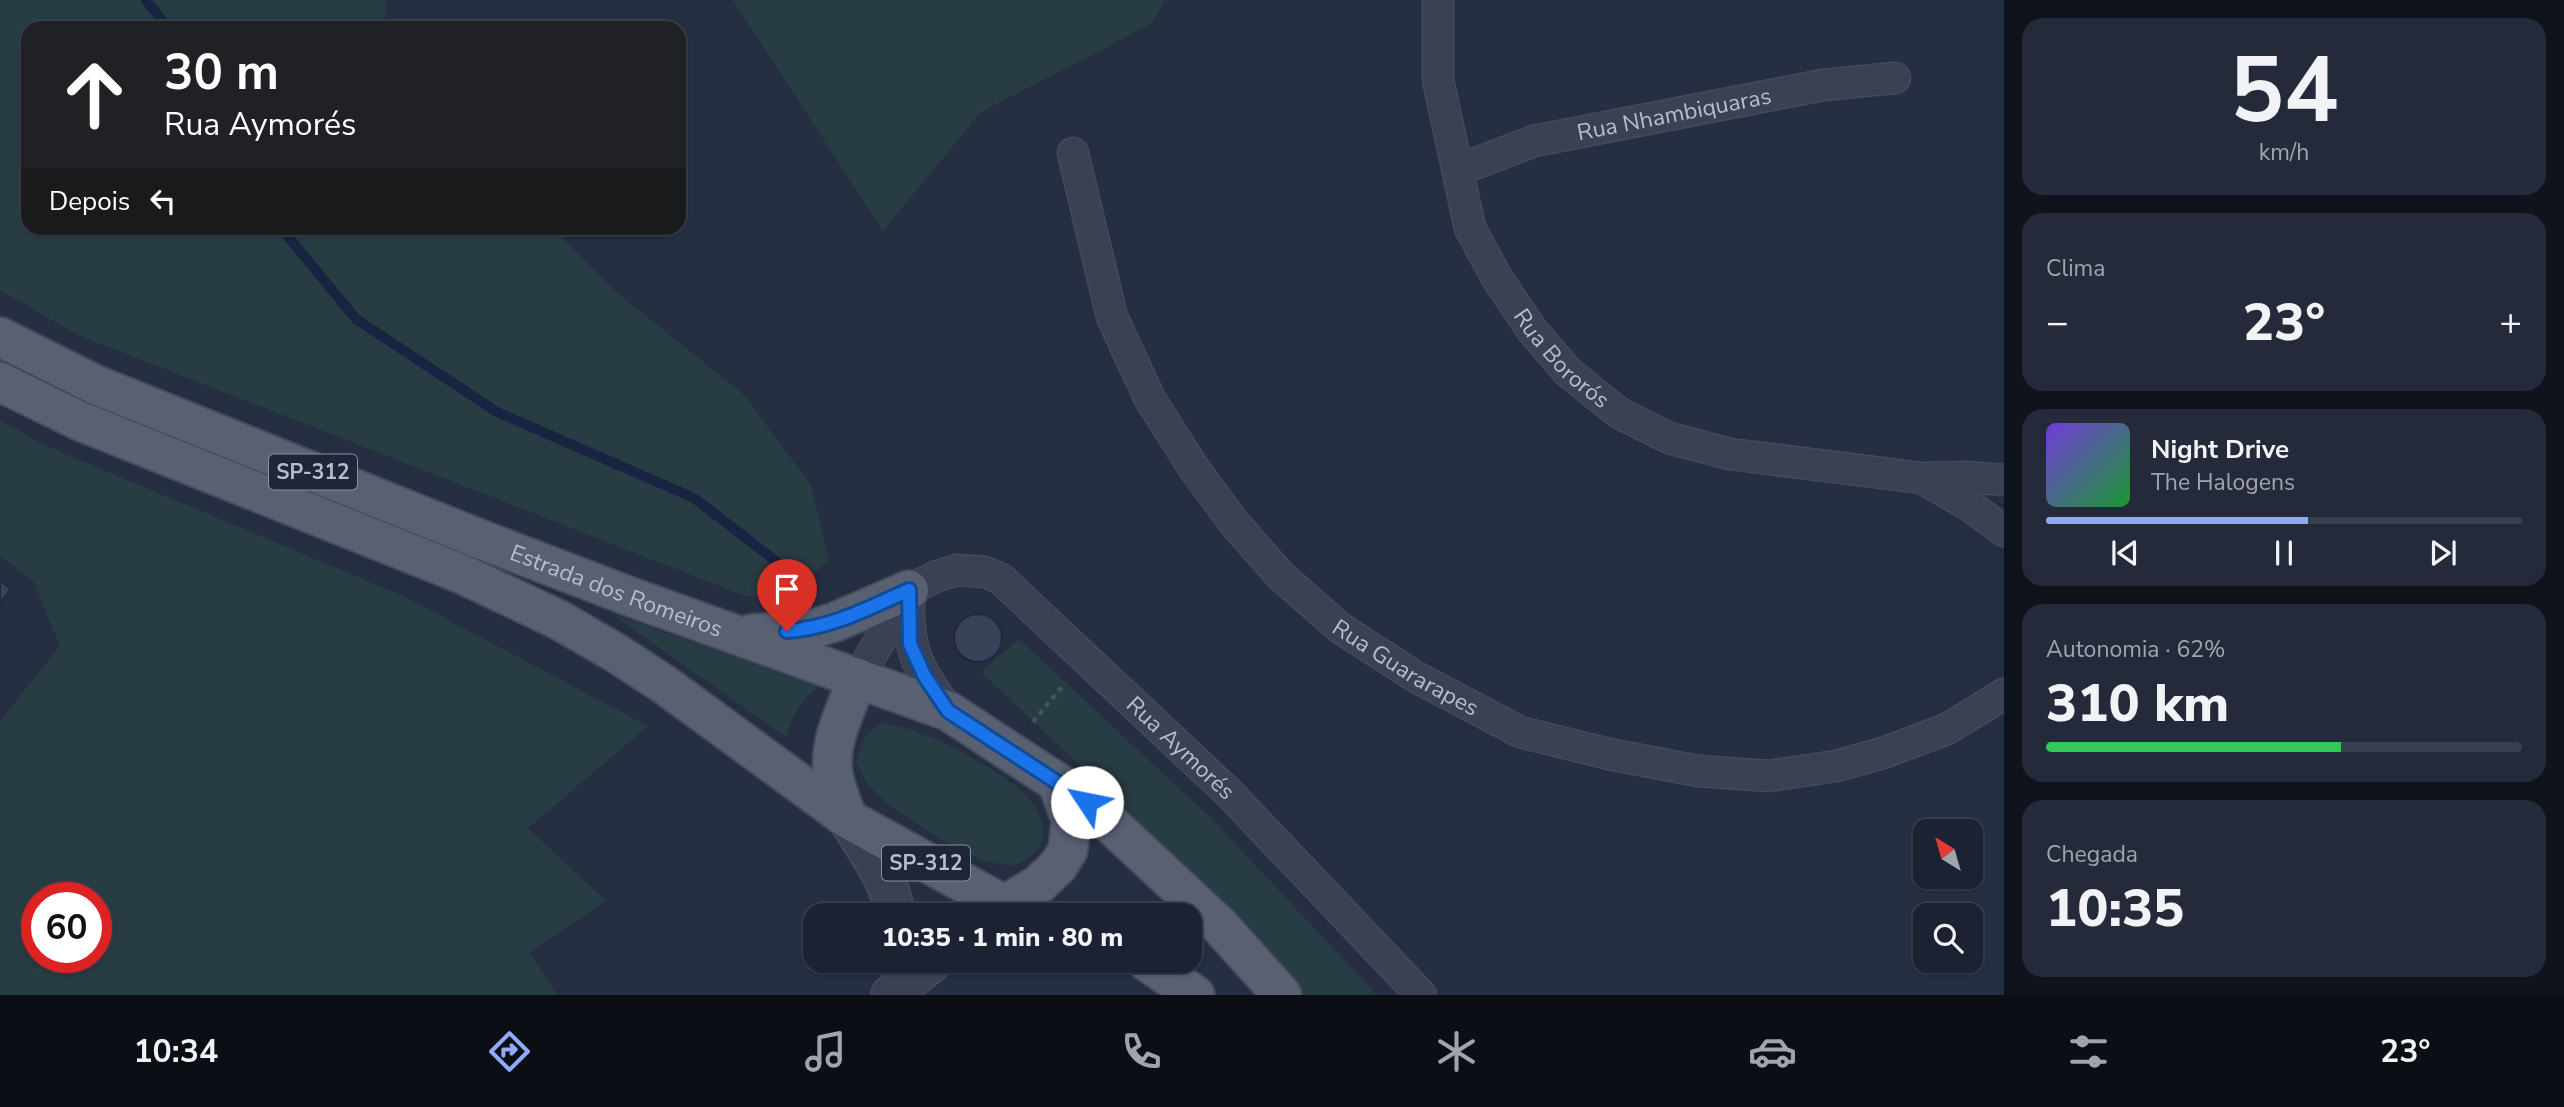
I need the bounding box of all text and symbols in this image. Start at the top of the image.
text: 54 [2229,29,2339,153]
text: 30 m [164,39,279,106]
icon: ahead [49,49,140,140]
street label: Rua Nhambiquaras [1574,80,1774,148]
text: Rua Aymorés [164,103,356,146]
text: km/h [2259,137,2309,168]
icon: left [144,182,182,220]
text: Depois [49,184,130,219]
text: Clima [2046,253,2106,284]
text: 23° [2243,287,2325,358]
text: − [2046,297,2069,348]
text: + [2499,297,2522,348]
street label: Rua Bororós [1506,302,1616,415]
text: Night Drive [2151,432,2289,467]
road number: SP-312 [269,454,357,490]
text: The Halogens [2151,467,2295,498]
icon: previous [2106,534,2144,572]
icon: pause [2265,534,2303,572]
icon: next [2424,534,2462,572]
street label: Estrada dos Romeiros [506,537,727,644]
pin [757,559,817,631]
icon: arrive [768,570,806,608]
street label: Rua Guararapes [1326,612,1484,723]
text: Autonomia · 62% [2046,634,2226,665]
text: 310 km [2046,668,2229,739]
street label: Rua Aymorés [1120,689,1242,806]
position arrow [1050,765,1124,839]
north arrow [1913,819,1983,889]
map controls [1913,819,1983,973]
text: Chegada [2046,839,2138,870]
road number: SP-312 [882,846,970,880]
text: 10:35 [2046,873,2184,944]
speed limit sign: 60 [21,882,112,973]
button: search [1913,903,1983,973]
text: 10:35 · 1 min · 80 m [882,920,1123,955]
icon: directions [485,1027,534,1076]
icon: music [801,1027,850,1076]
icon: phone [1117,1027,1166,1076]
icon: climate [1432,1027,1481,1076]
icon: car [1748,1027,1797,1076]
icon: filters [2064,1027,2113,1076]
text: 10:34 [133,1030,218,1073]
text: 23° [2380,1030,2430,1073]

